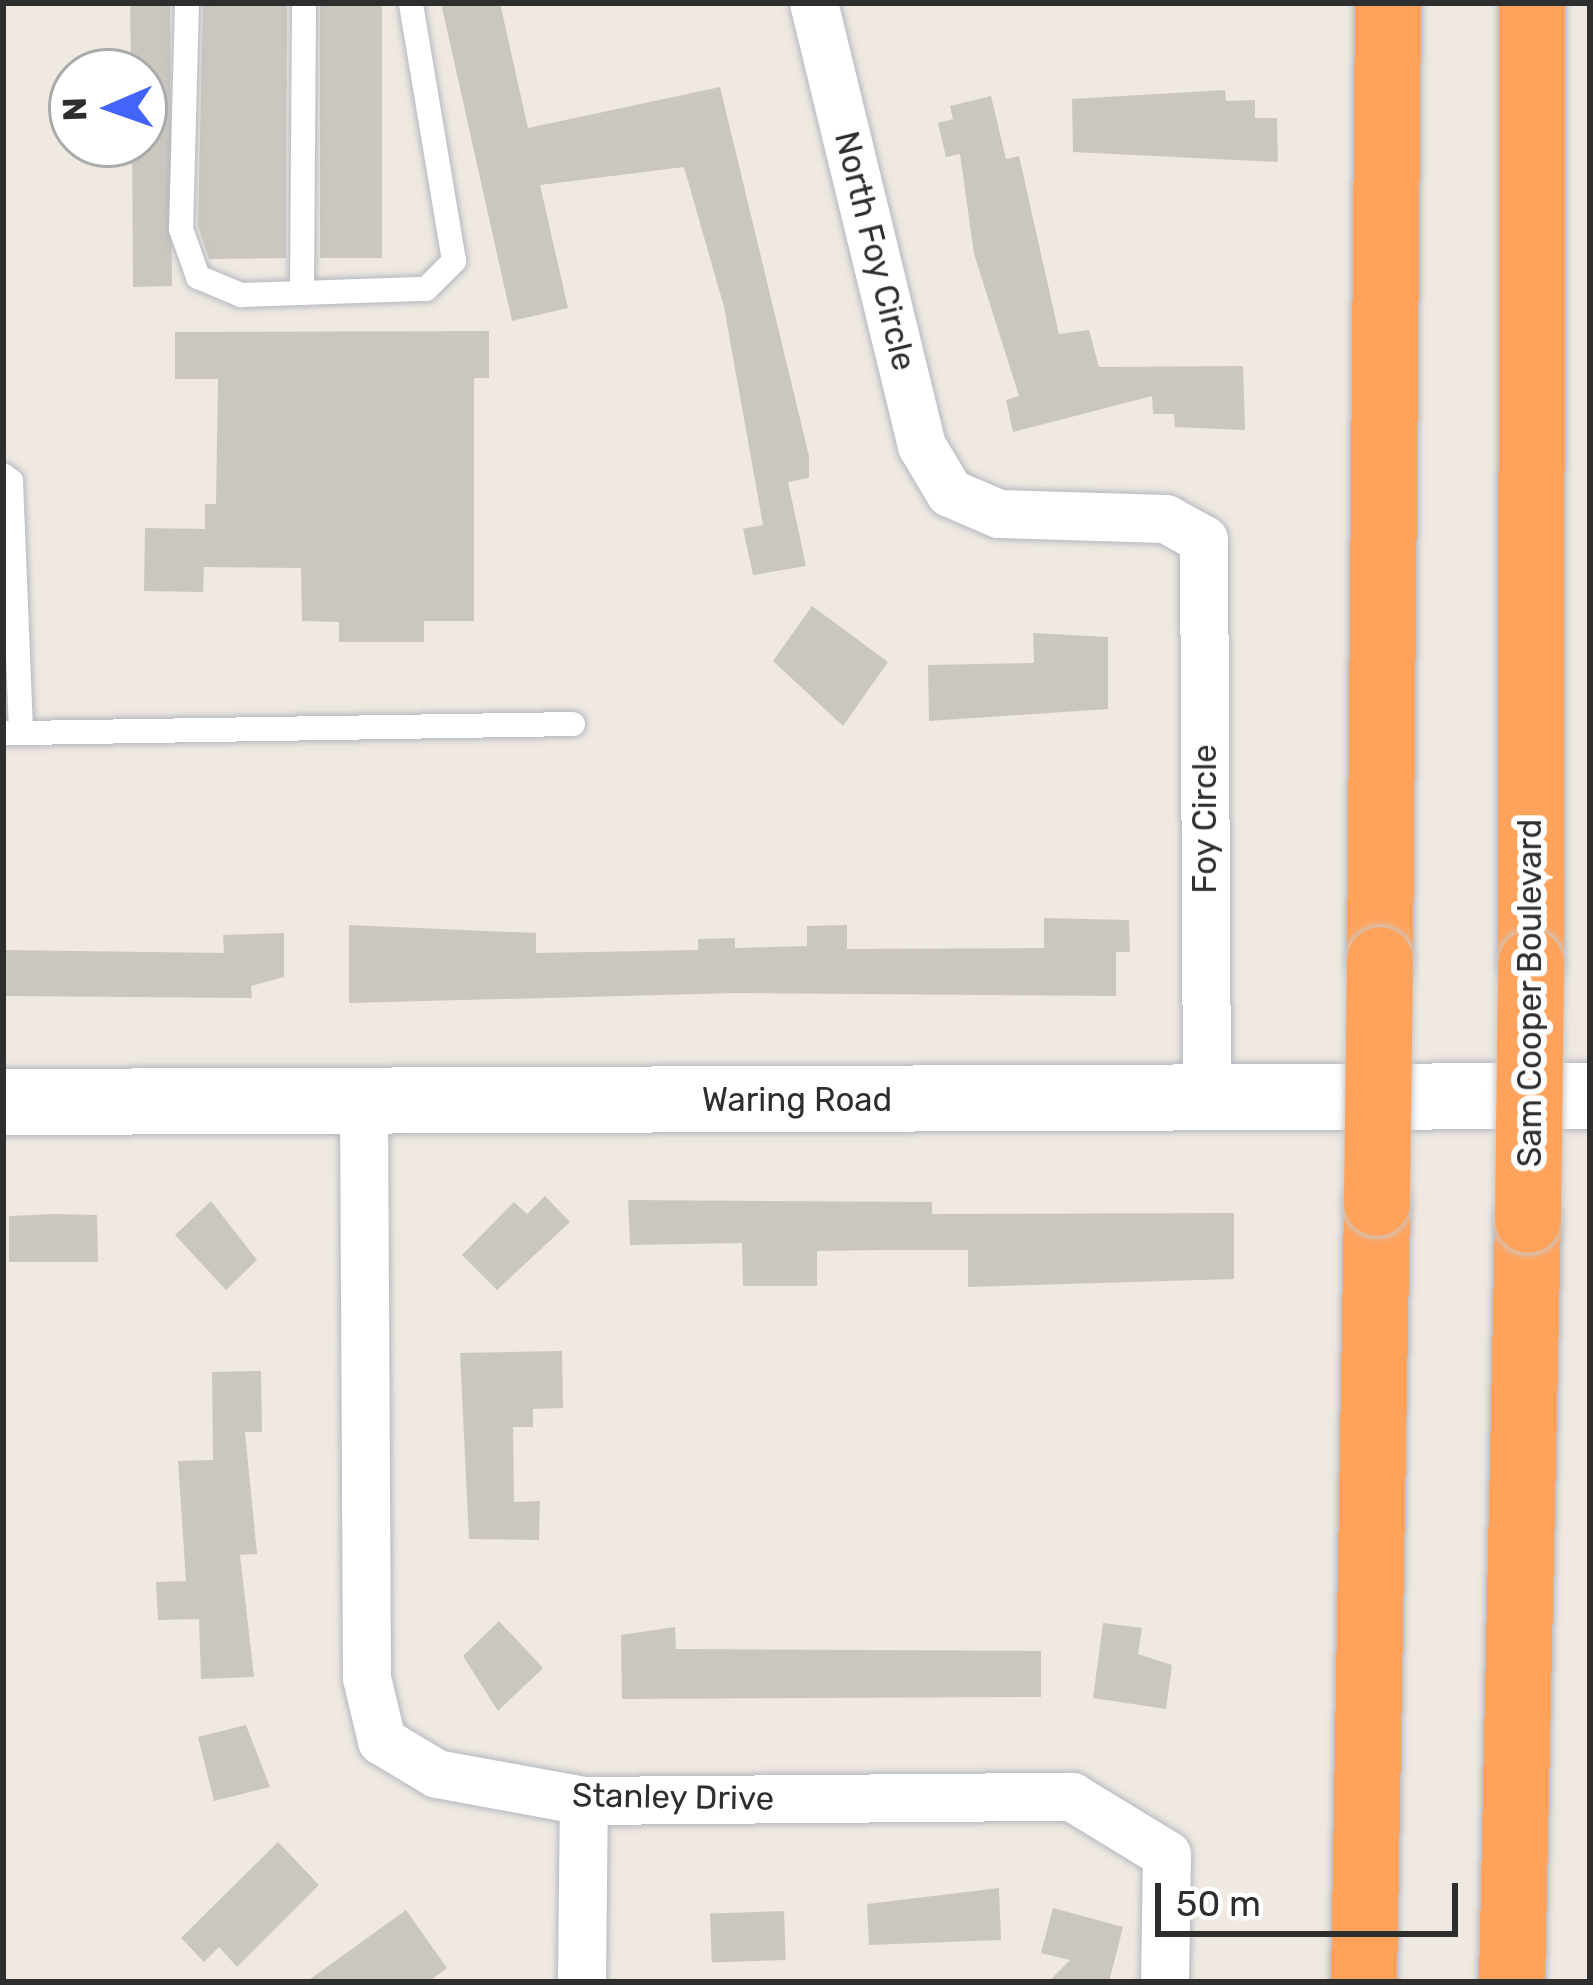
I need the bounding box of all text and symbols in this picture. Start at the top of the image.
north arrow [48,48,168,168]
text: N [55,97,94,122]
street label: North Foy Circle [826,127,924,375]
street label: Foy Circle [1185,744,1225,894]
street label: Sam Cooper Boulevard [1510,818,1550,1168]
street label: Waring Road [702,1080,892,1120]
street label: Stanley Drive [571,1775,775,1819]
scale bar [1161,1859,1464,1933]
text: 50 m [1176,1882,1261,1925]

